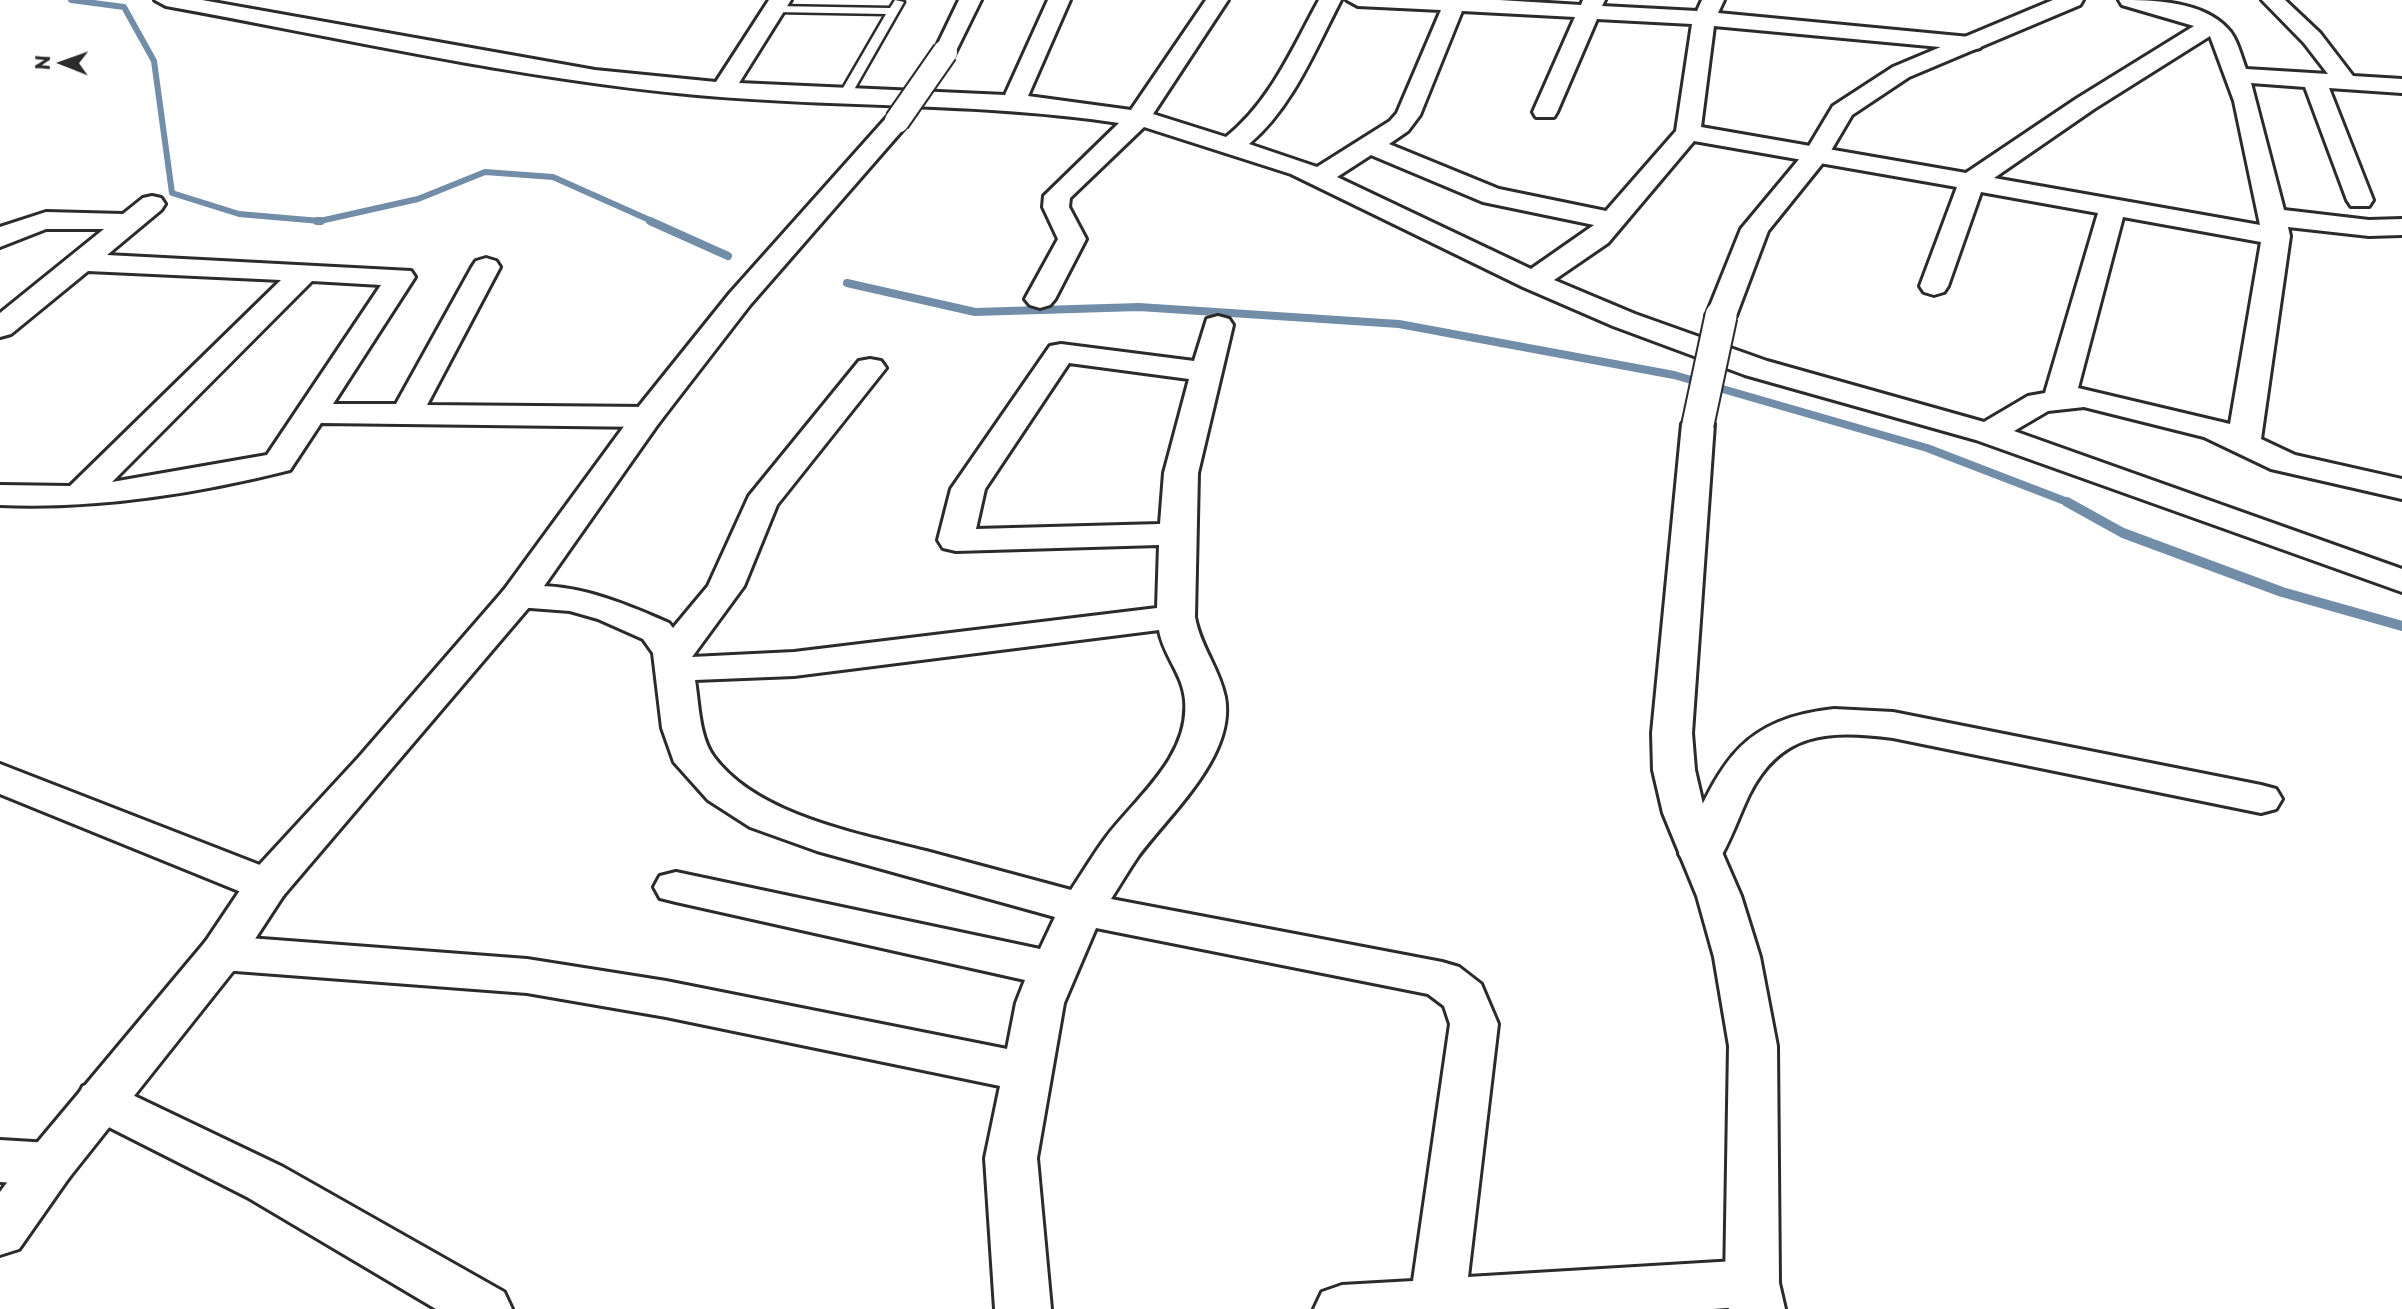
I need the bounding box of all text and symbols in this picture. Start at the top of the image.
north arrow [28,28,98,98]
text: N [28,55,56,70]

